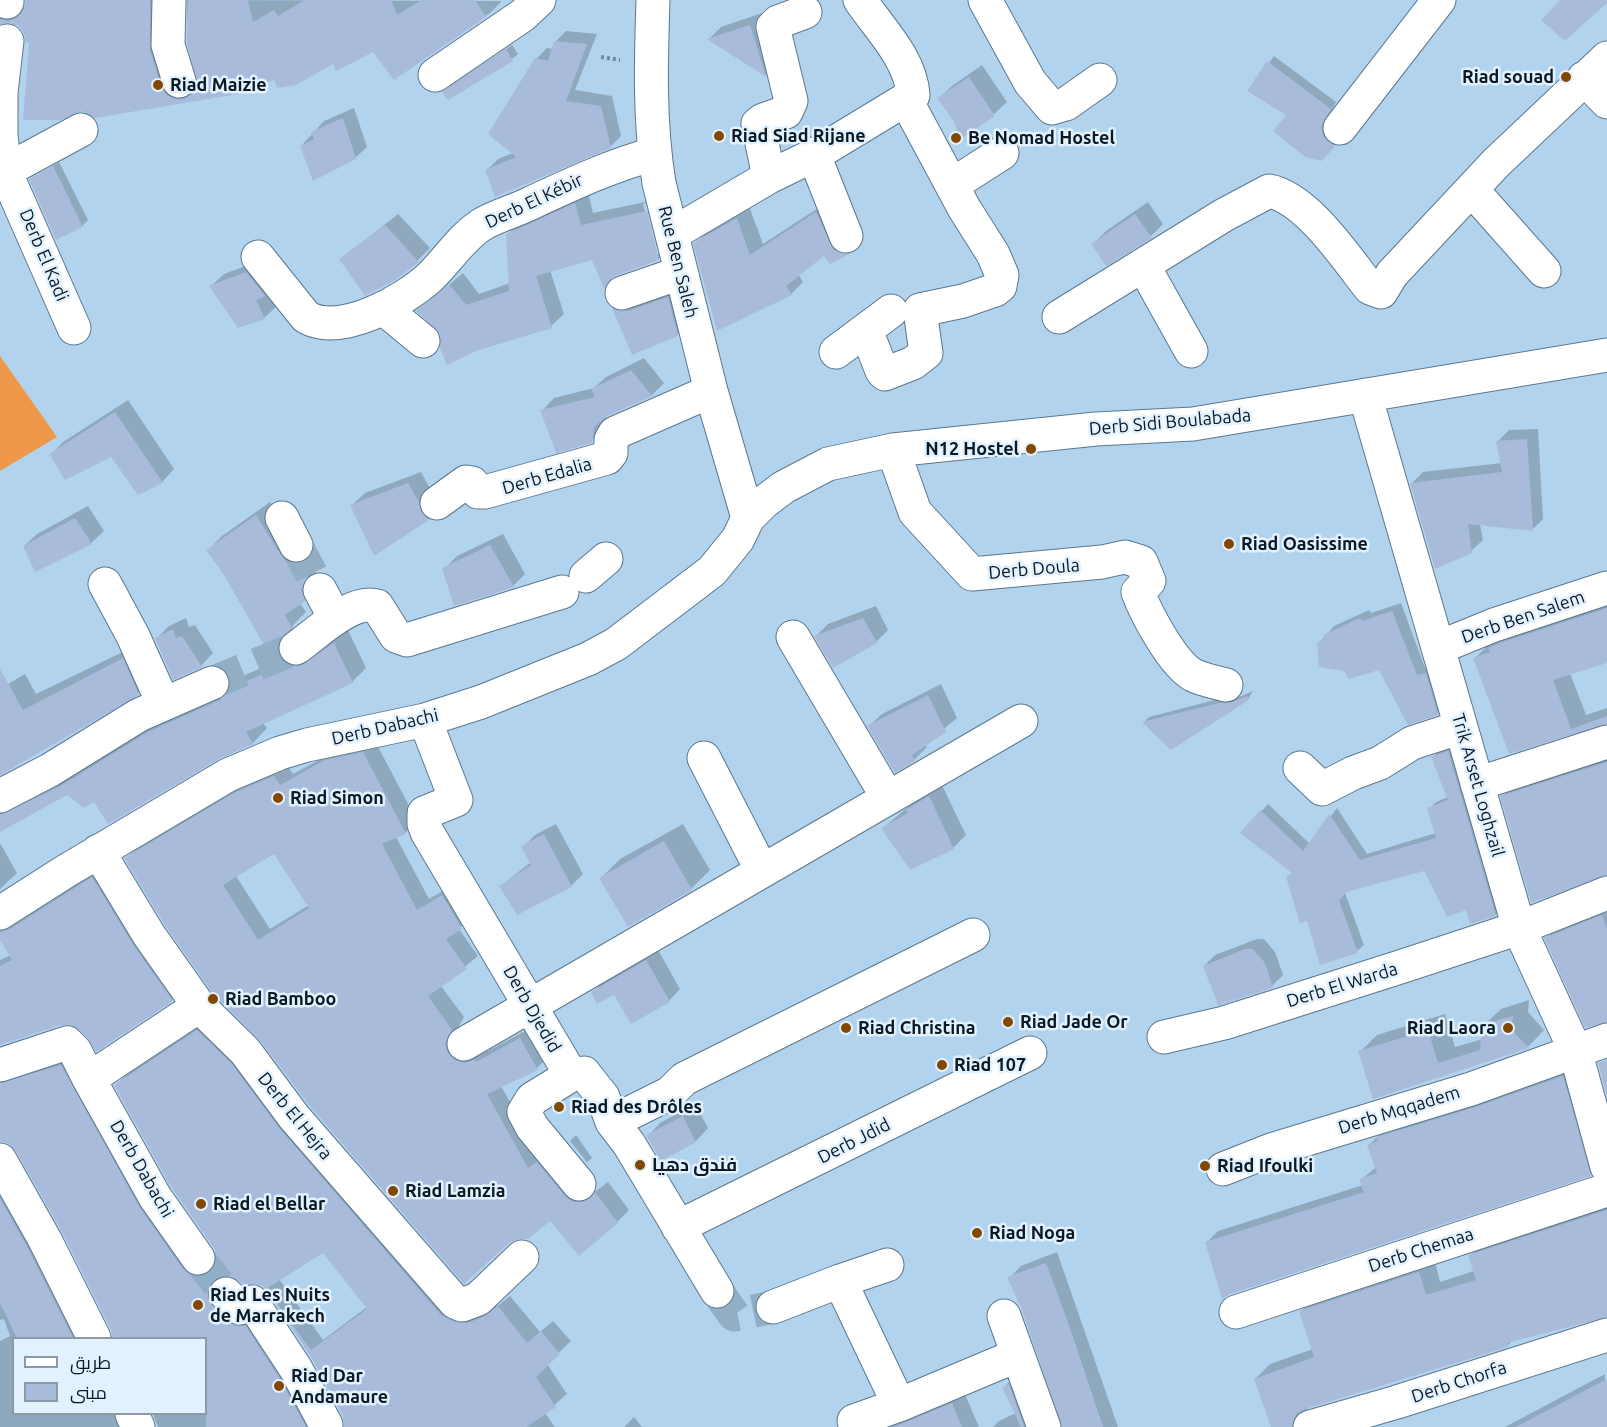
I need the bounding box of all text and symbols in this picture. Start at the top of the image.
place label: Riad souad [1462,66,1554,88]
marker: Riad souad [1559,70,1573,84]
place label: Riad Maizie [170,74,267,96]
marker: Riad Maizie [151,78,165,92]
place label: Riad Siad Rijane [731,125,866,147]
place label: Be Nomad Hostel [968,127,1115,149]
marker: Riad Siad Rijane [712,129,726,143]
marker: Be Nomad Hostel [949,131,963,145]
street label: Derb El Kébir [482,169,586,233]
street label: Rue Ben Saleh [654,204,702,320]
street label: Derb El Kadi [15,206,73,304]
street label: Derb Sidi Boulabada [1088,404,1252,440]
place label: N12 Hostel [925,438,1019,460]
marker: N12 Hostel [1024,442,1038,456]
street label: Derb Edalia [500,453,594,499]
place label: Riad Oasissime [1241,533,1368,555]
marker: Riad Oasissime [1222,537,1236,551]
street label: Derb Doula [987,554,1081,584]
street label: Derb Ben Salem [1459,586,1587,648]
street label: Derb Dabachi [330,704,440,750]
street label: Trik Arset Loghzail [1447,711,1509,859]
place label: Riad Simon [290,787,384,809]
marker: Riad Simon [271,791,285,805]
street label: Derb El Warda [1284,958,1400,1012]
street label: Derb Djedid [499,962,565,1056]
place label: Riad Bamboo [225,988,336,1010]
marker: Riad Bamboo [206,992,220,1006]
place label: Riad Jade Or [1020,1011,1128,1033]
marker: Riad Jade Or [1001,1015,1015,1029]
place label: Riad Christina [858,1017,976,1039]
place label: Riad Laora [1407,1017,1496,1039]
marker: Riad Christina [839,1021,853,1035]
marker: Riad Laora [1501,1021,1515,1035]
place label: Riad 107 [954,1054,1026,1076]
marker: Riad 107 [935,1058,949,1072]
street label: Derb El Hejra [253,1068,337,1164]
street label: Derb Mqqadem [1336,1081,1462,1139]
place label: Riad des Drôles [571,1096,702,1118]
marker: Riad des Drôles [552,1100,566,1114]
street label: Derb Jdid [814,1114,894,1168]
street label: Derb Dabachi [105,1116,179,1222]
place label: فندق دهيا [652,1154,737,1176]
place label: Riad Ifoulki [1217,1155,1313,1177]
marker: فندق دهيا [633,1158,647,1172]
marker: Riad Ifoulki [1198,1159,1212,1173]
place label: Riad Lamzia [405,1180,506,1202]
marker: Riad Lamzia [386,1184,400,1198]
place label: Riad el Bellar [213,1193,325,1215]
marker: Riad el Bellar [194,1197,208,1211]
place label: Riad Noga [989,1222,1075,1244]
street label: Derb Chemaa [1366,1223,1476,1277]
marker: Riad Noga [970,1226,984,1240]
place label: Riad Les Nuits de Marrakech [210,1284,330,1326]
marker: Riad Les Nuits de Marrakech [191,1298,205,1312]
legend [12,1337,207,1415]
text: طريق [70,1352,111,1372]
street label: Derb Chorfa [1409,1356,1509,1408]
place label: Riad Dar Andamaure [291,1365,388,1408]
marker: Riad Dar Andamaure [272,1379,286,1393]
text: مبنى [70,1382,107,1402]

